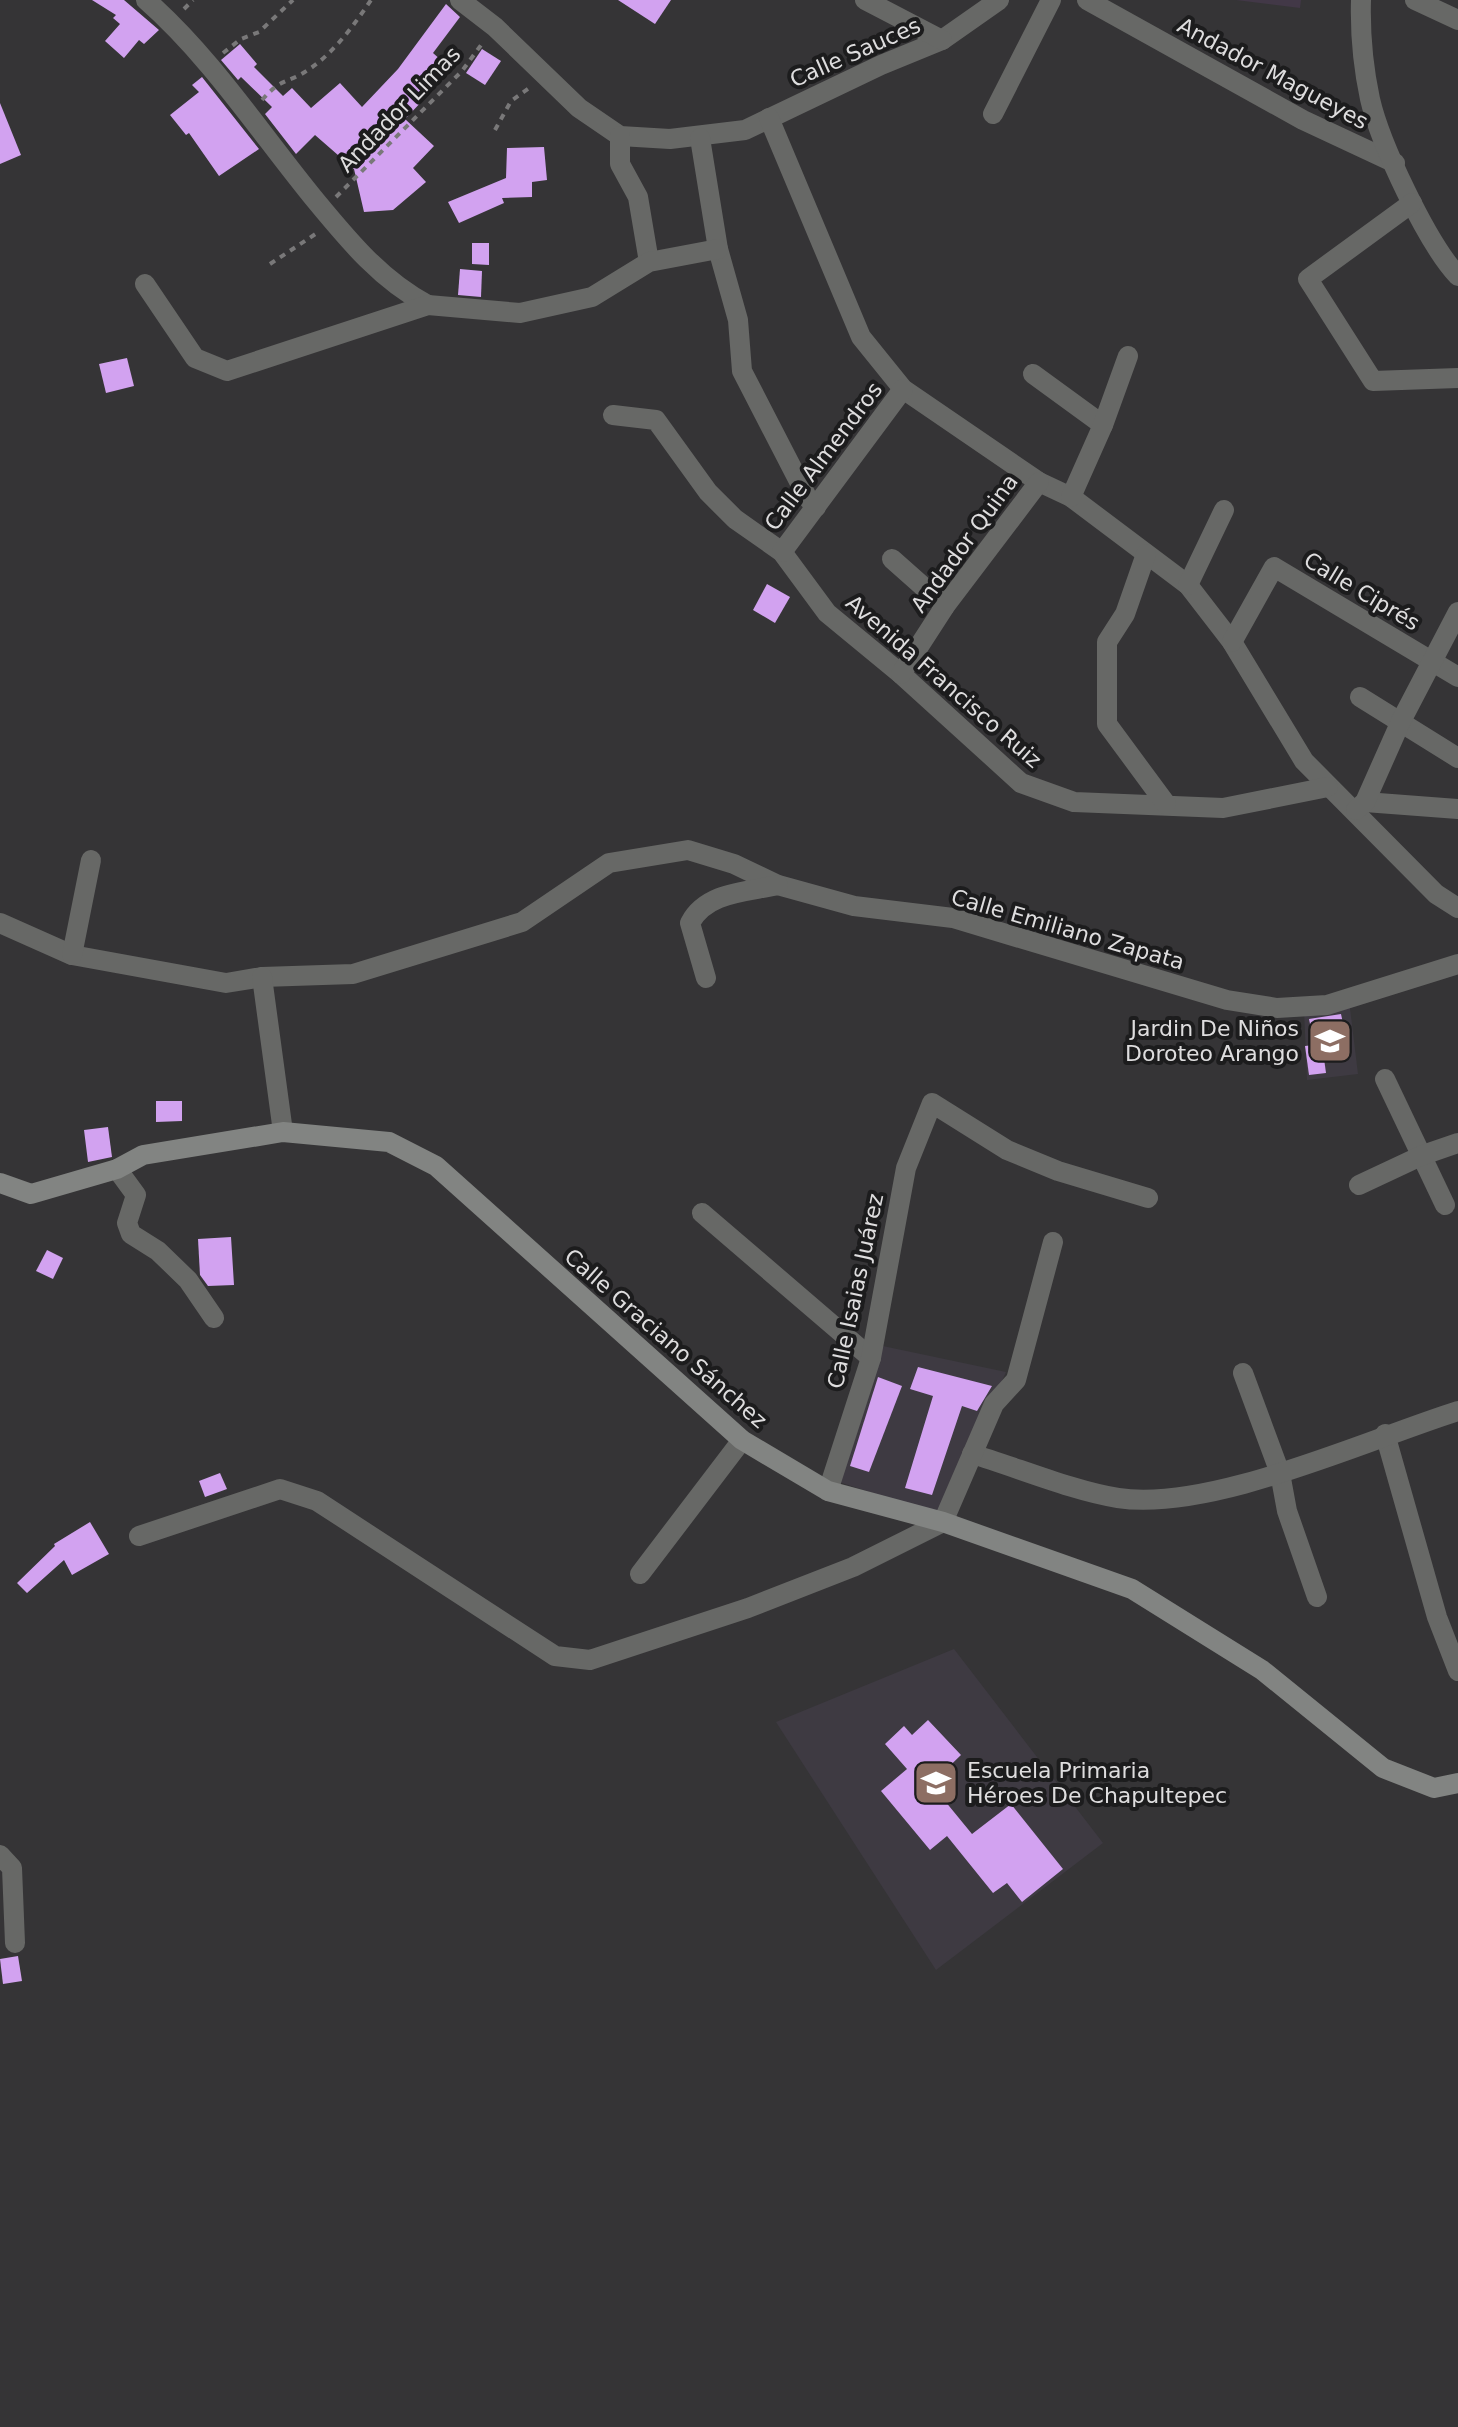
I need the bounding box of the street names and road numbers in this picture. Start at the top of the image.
street label: Calle Sauces [786,13,924,92]
street label: Andador Magueyes [1173,13,1372,134]
street label: Andador Limas [333,41,466,177]
street label: Calle Almendros [760,377,887,535]
street label: Andador Quina [906,469,1023,617]
street label: Calle Ciprés [1299,547,1424,636]
street label: Avenida Francisco Ruiz [841,590,1046,773]
street label: Calle Emiliano Zapata [948,884,1187,975]
street label: Calle Isaias Juárez [823,1191,888,1391]
street label: Calle Graciano Sánchez [559,1244,772,1433]

